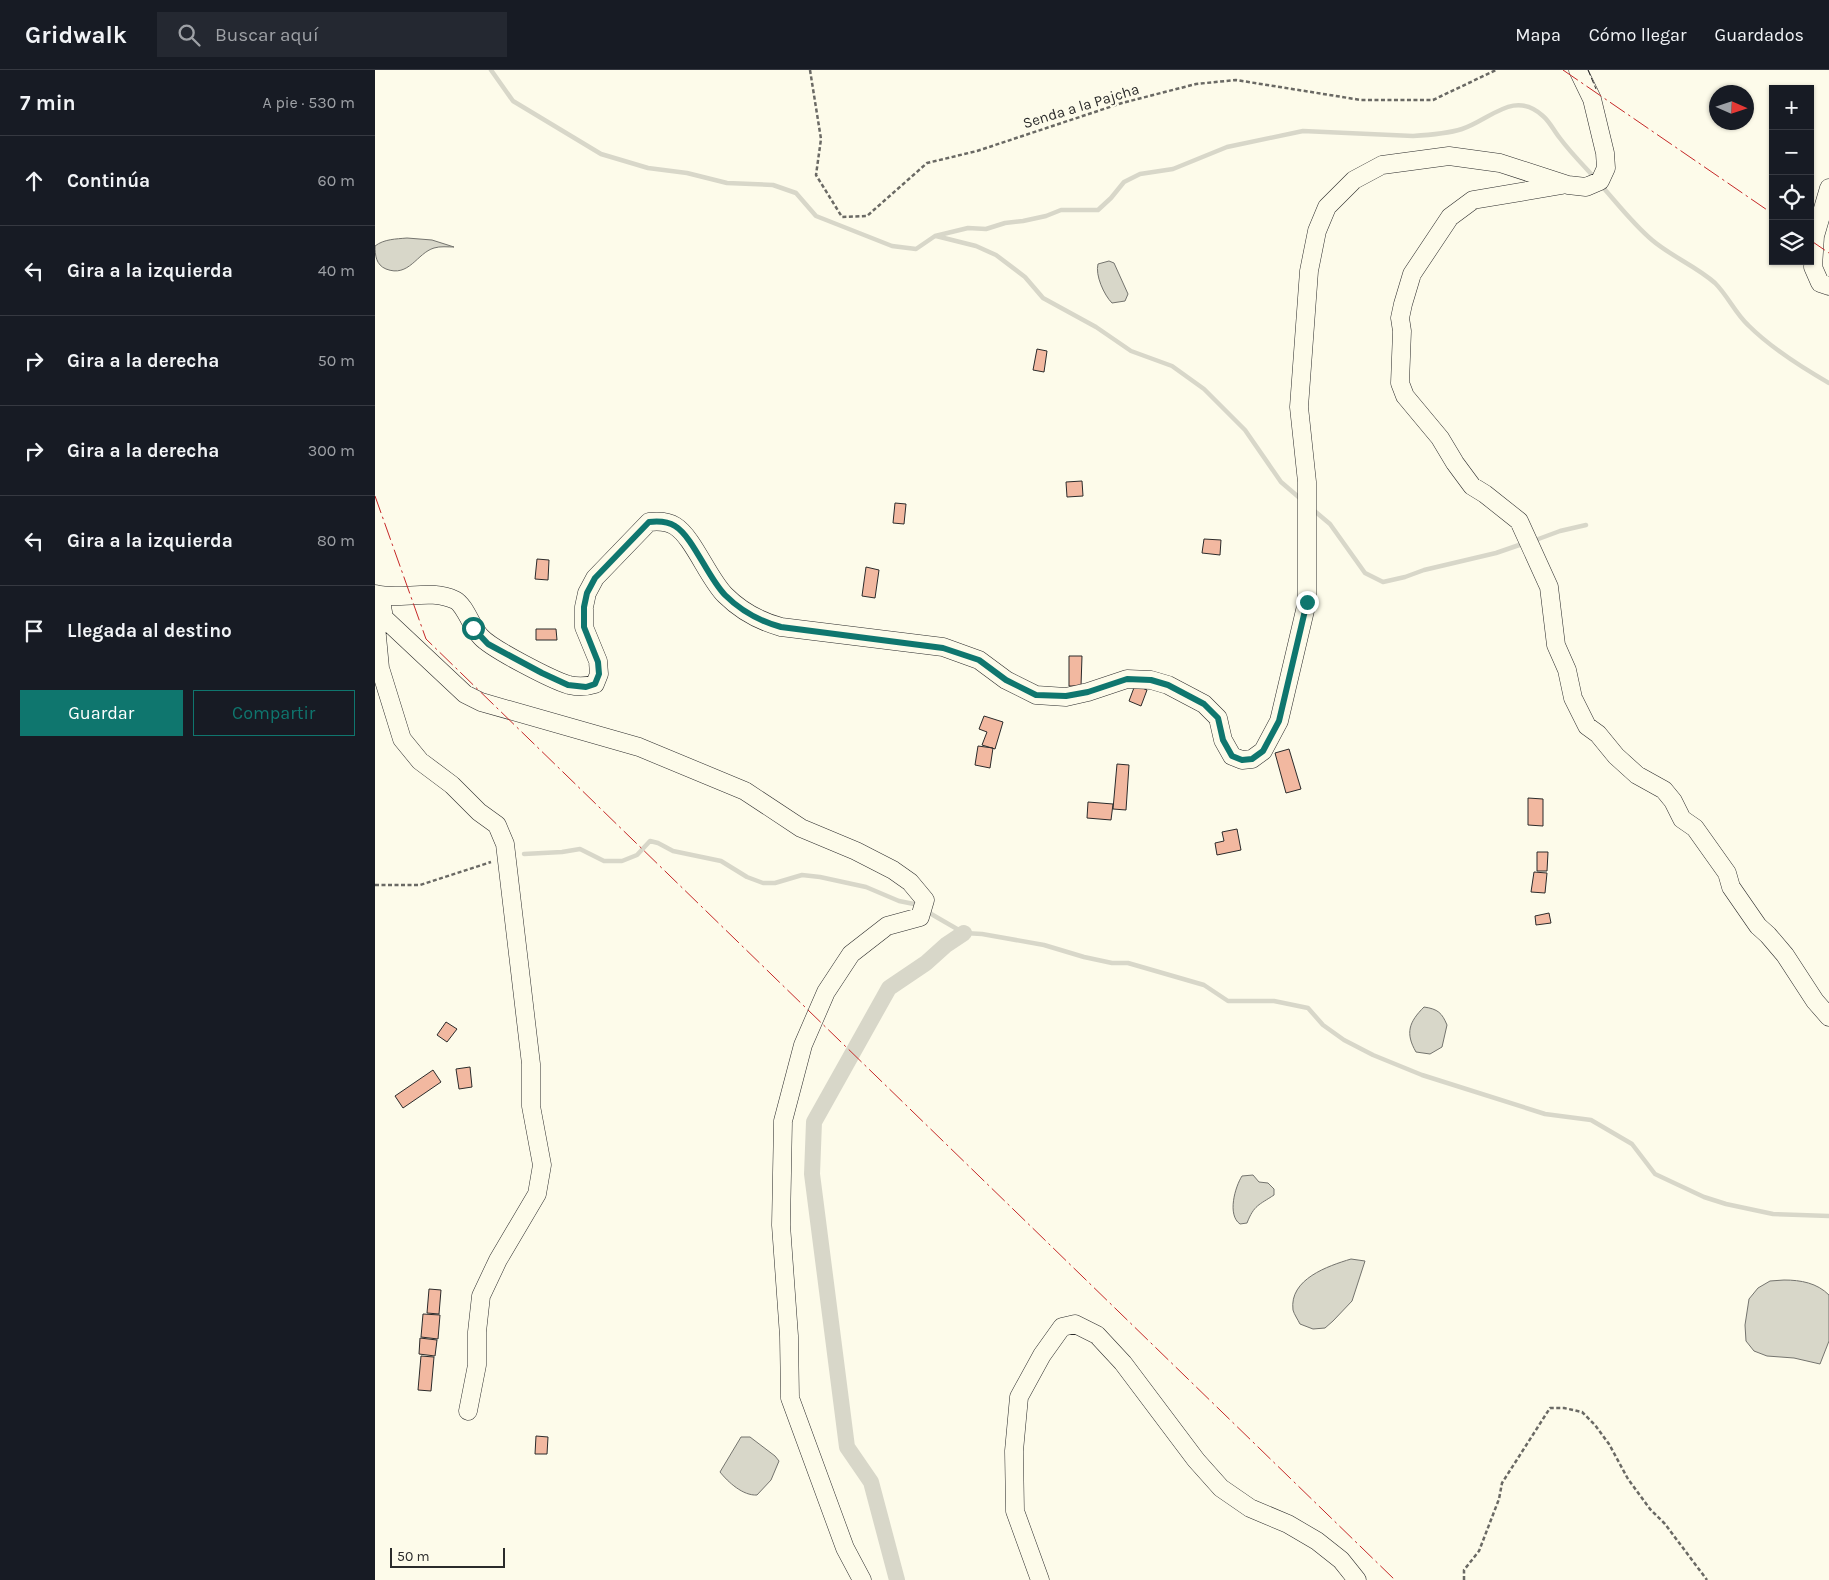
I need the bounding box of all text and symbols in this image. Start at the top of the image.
search box [157,12,507,57]
text: Gridwalk [25,21,127,49]
icon: search [175,21,203,49]
text: Buscar aquí [215,24,319,46]
text: Mapa [1515,24,1561,46]
text: Cómo llegar [1589,24,1687,46]
text: Guardados [1715,24,1804,46]
street label: Senda a la Pajcha [1021,80,1141,132]
north arrow [1709,85,1754,130]
map controls [1769,85,1814,265]
button: + [1769,85,1814,130]
text: 7 min [20,91,76,115]
text: A pie · 530 m [262,93,355,112]
button: − [1769,130,1814,175]
icon: ahead [20,167,48,195]
text: Continúa [67,170,150,192]
text: 60 m [318,171,355,190]
button: locate [1769,175,1814,220]
button: layers [1769,220,1814,265]
icon: left [20,257,48,285]
text: Gira a la izquierda [67,260,233,282]
text: 40 m [318,261,355,280]
icon: right [20,347,48,375]
text: Gira a la derecha [67,350,219,372]
text: 50 m [318,351,355,370]
icon: right [20,437,48,465]
text: Gira a la derecha [67,440,219,462]
text: 300 m [308,441,355,460]
icon: left [20,527,48,555]
text: Gira a la izquierda [67,530,233,552]
text: 80 m [317,531,355,550]
route end [1296,591,1319,614]
icon: arrive [20,617,48,645]
route start [462,617,485,640]
text: Llegada al destino [67,620,232,642]
button: Guardar [20,690,183,736]
button: Compartir [193,690,355,736]
scale bar [390,1545,505,1568]
text: 50 m [397,1548,430,1565]

